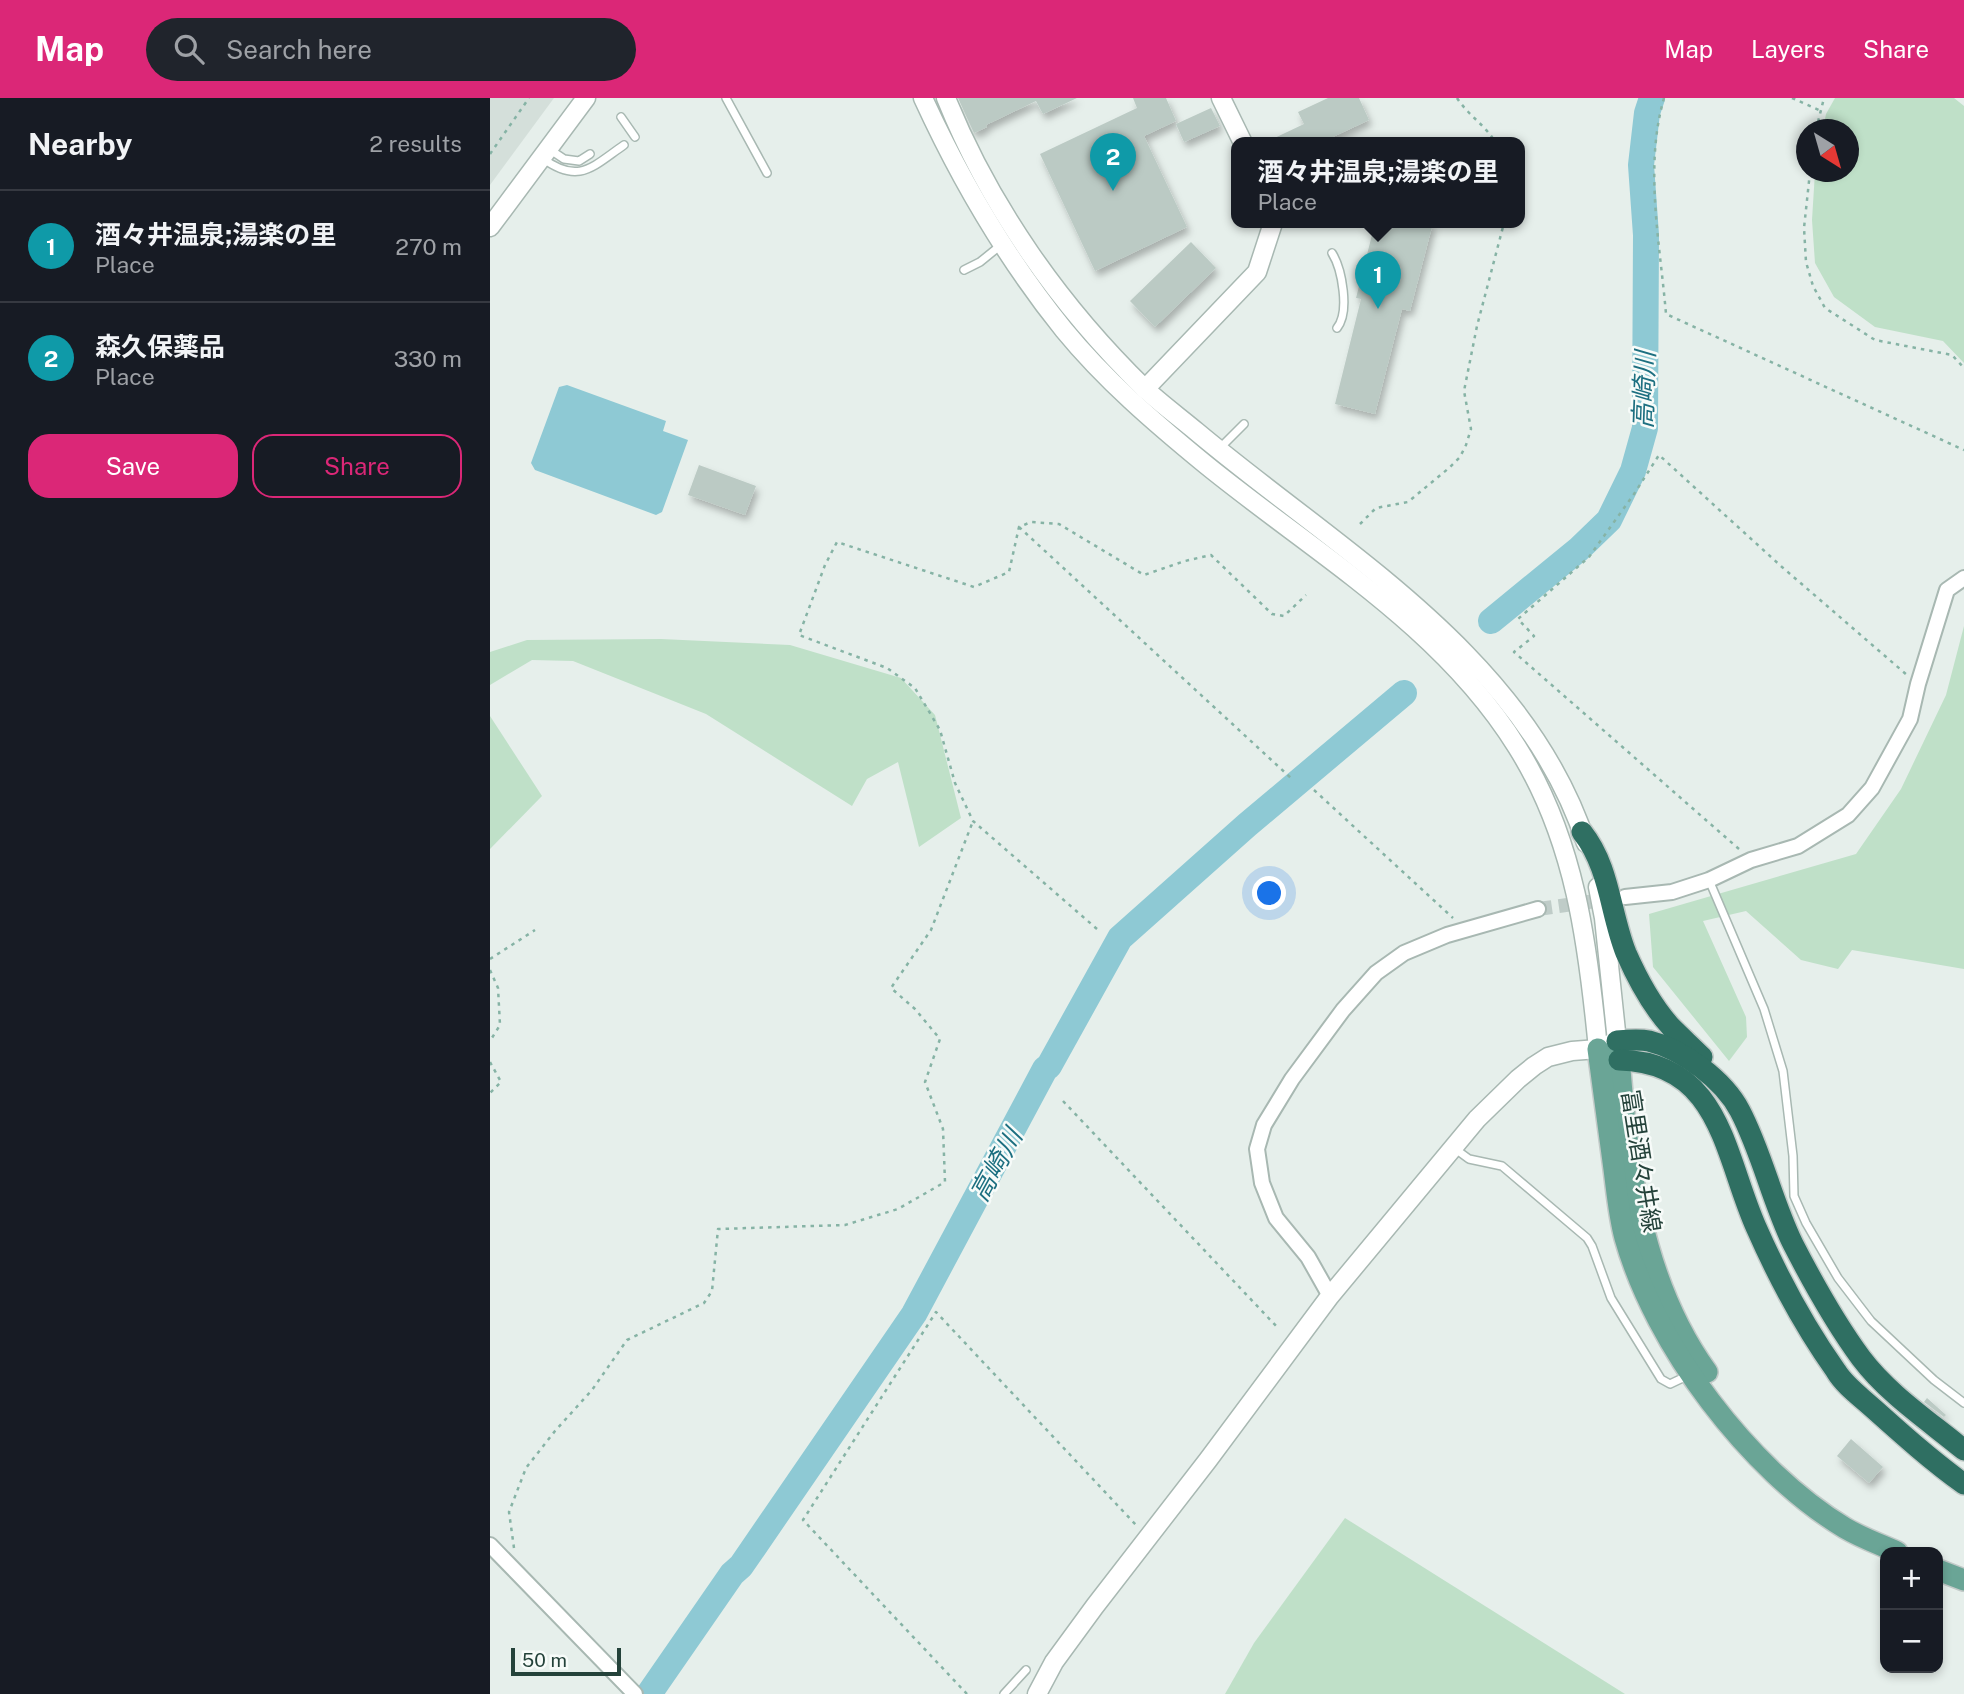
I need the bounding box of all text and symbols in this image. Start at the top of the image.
search box [146,18,636,81]
text: Map [35,30,104,68]
icon: search [170,30,208,68]
text: Search here [226,34,372,65]
text: Map [1664,35,1713,63]
text: Layers [1751,35,1825,63]
text: Share [1863,35,1929,63]
north arrow [1796,119,1859,182]
text: Nearby [28,126,132,162]
text: 2 results [369,130,462,157]
pin: 2 [1090,133,1136,191]
popup [1231,137,1525,228]
text: 酒々井温泉;湯楽の里 [1257,156,1499,187]
text: Place [1257,188,1317,215]
text: 酒々井温泉;湯楽の里 [95,219,336,250]
text: 1 [46,233,56,260]
text: 270 m [395,233,462,260]
text: Place [95,251,155,278]
pin: 1 [1355,251,1401,309]
text: 森久保薬品 [95,331,225,362]
text: 2 [44,345,58,372]
text: 330 m [394,345,462,372]
water label: 高崎川 [1627,347,1660,430]
text: Place [95,363,155,390]
button: Save [28,434,238,498]
button: Share [252,434,462,498]
your location [1252,876,1286,910]
street label: 富里酒々井線 [1617,1088,1667,1234]
water label: 高崎川 [963,1121,1029,1206]
map controls [1880,1547,1943,1673]
button: + [1880,1547,1943,1610]
button: − [1880,1610,1943,1673]
scale bar [511,1645,621,1677]
text: 50 m [522,1649,567,1671]

